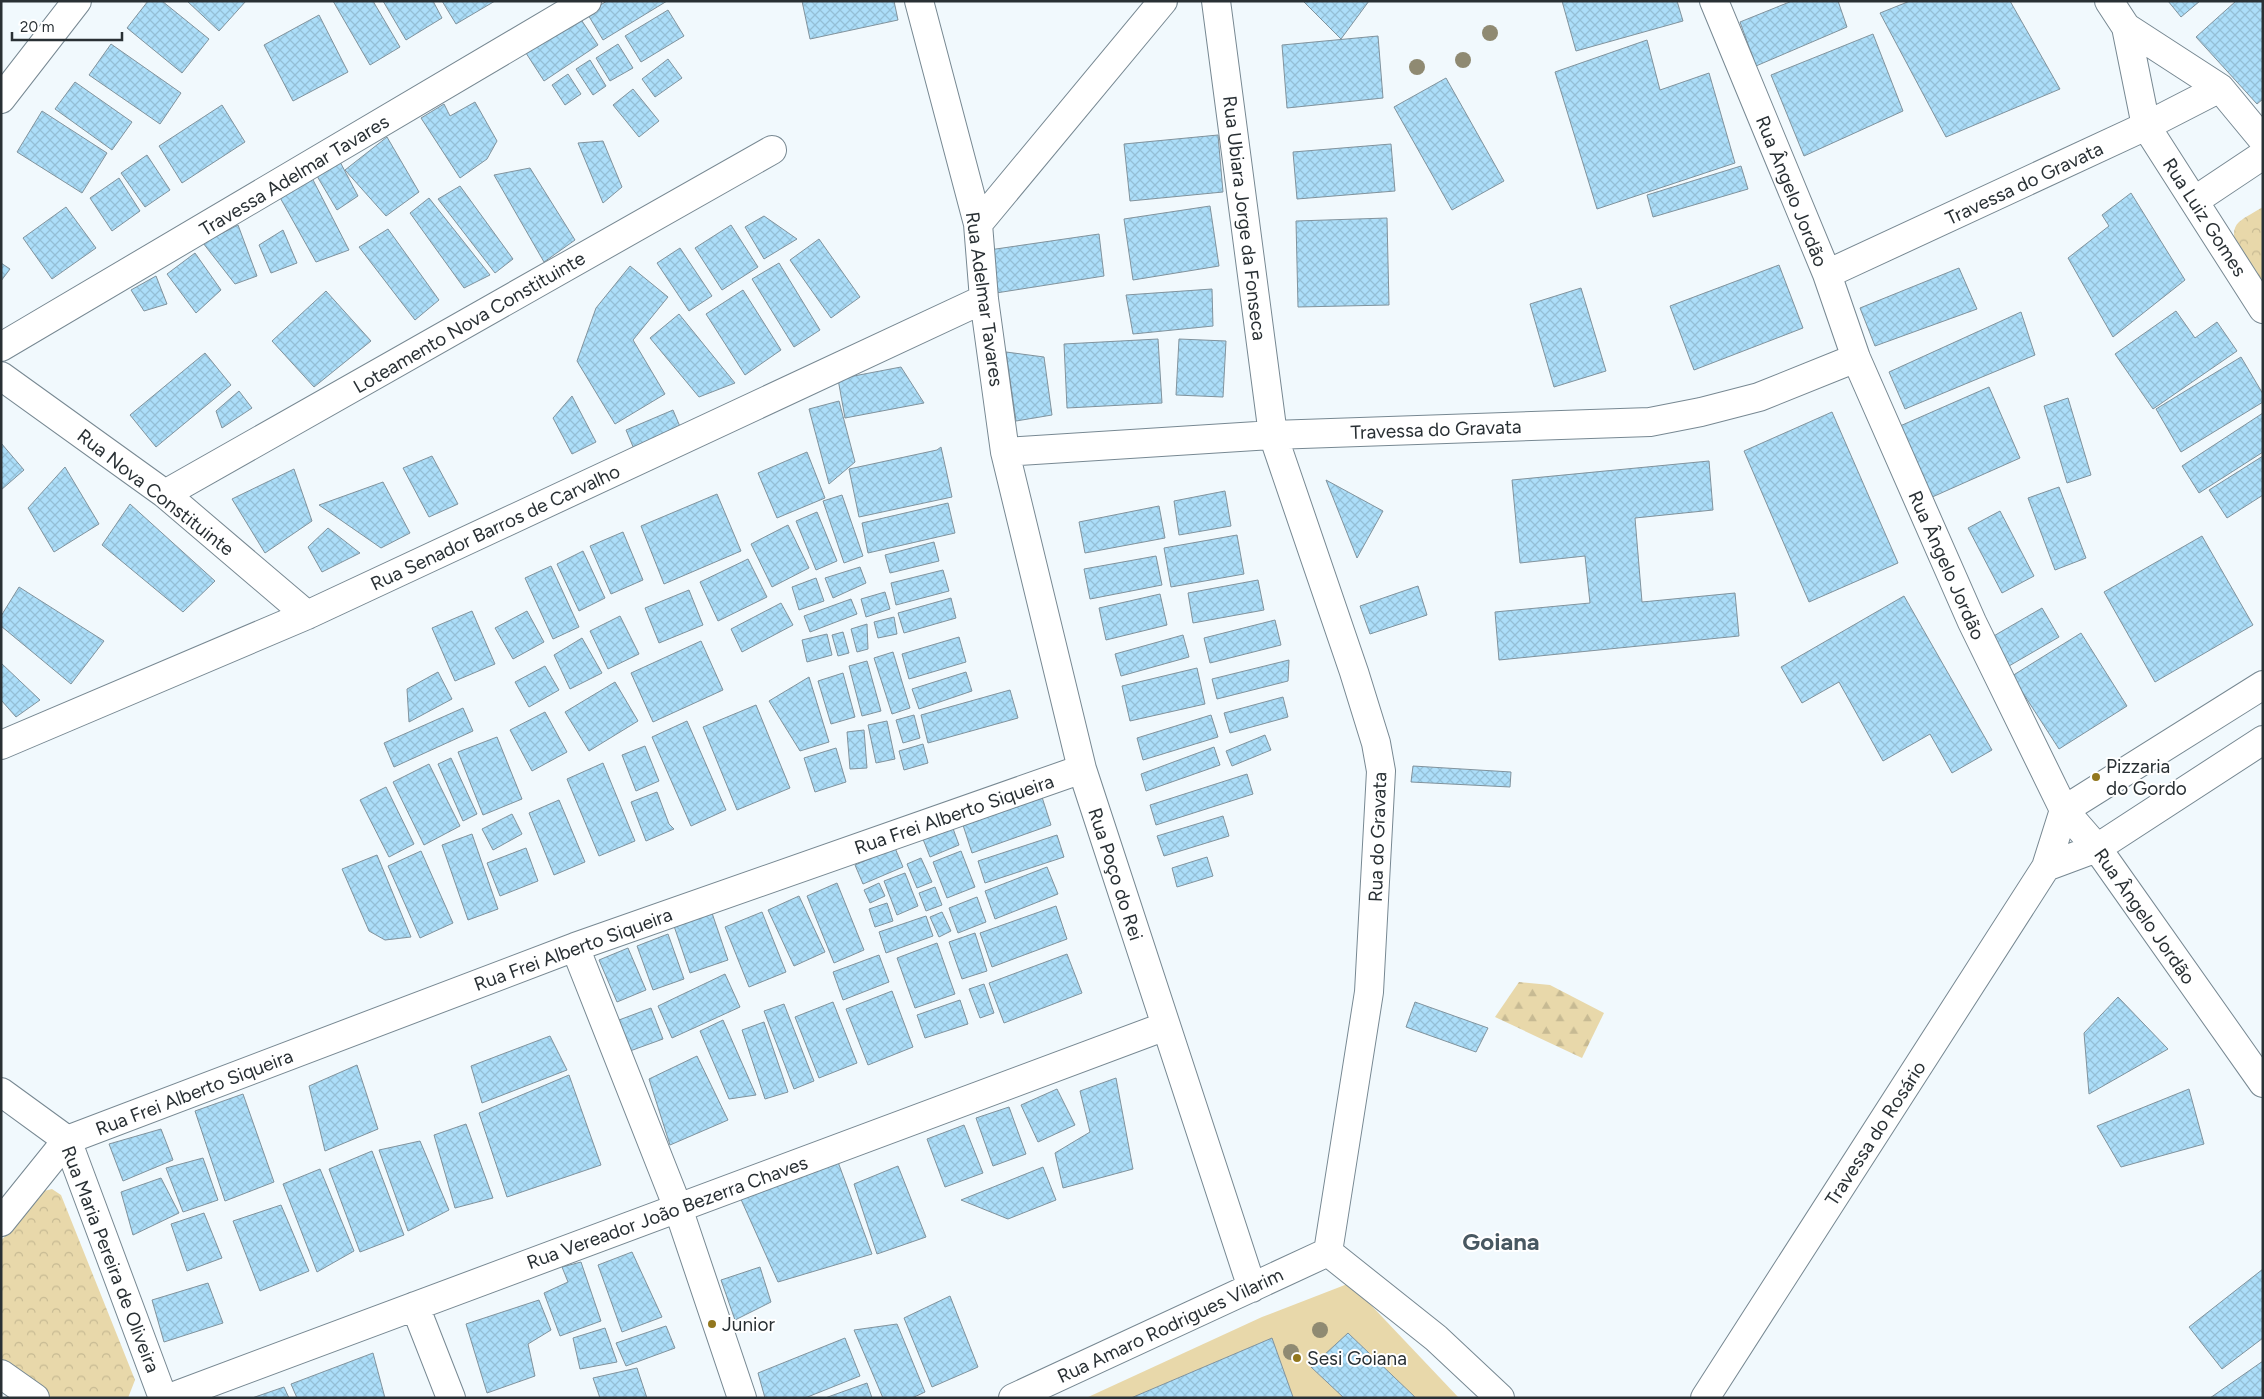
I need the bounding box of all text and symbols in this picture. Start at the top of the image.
scale bar [12,10,122,42]
text: 20 m [20,18,54,36]
street label: Rua Ubiara Jorge da Fonseca [1218,94,1271,342]
street label: Travessa Adelmar Tavares [195,110,393,241]
street label: Rua Ângelo Jordão [1751,112,1832,270]
street label: Travessa do Gravata [1942,137,2107,230]
street label: Rua Luiz Gomes [2158,154,2252,281]
street label: Rua Adelmar Tavares [961,210,1008,388]
street label: Loteamento Nova Constituinte [349,247,589,398]
street label: Travessa do Gravata [1350,415,1522,444]
street label: Rua Nova Constituinte [73,424,239,561]
street label: Rua Senador Barros de Carvalho [367,459,623,595]
street label: Rua Ângelo Jordão [1903,487,1990,643]
place label: Pizzaria do Gordo [2106,755,2187,800]
street label: Rua Frei Alberto Siqueira [851,770,1057,859]
street label: Rua do Gravata [1364,771,1391,903]
marker: Pizzaria do Gordo [2090,771,2102,783]
street label: Rua Poço do Rei [1083,805,1148,943]
street label: Rua Ângelo Jordão [2089,844,2200,989]
street label: Rua Frei Alberto Siqueira [471,903,675,996]
street label: Rua Frei Alberto Siqueira [92,1044,296,1141]
street label: Travessa do Rosário [1820,1057,1931,1210]
street label: Rua Maria Pereira de Oliveira [57,1142,164,1376]
street label: Rua Vereador João Bezerra Chaves [524,1151,811,1274]
district label: Goiana [1462,1227,1540,1256]
street label: Rua Amaro Rodrigues Vilarim [1054,1263,1287,1388]
place label: Junior [722,1313,775,1336]
marker: Junior [706,1318,718,1330]
place label: Sesi Goiana [1307,1347,1407,1370]
marker: Sesi Goiana [1291,1352,1303,1364]

